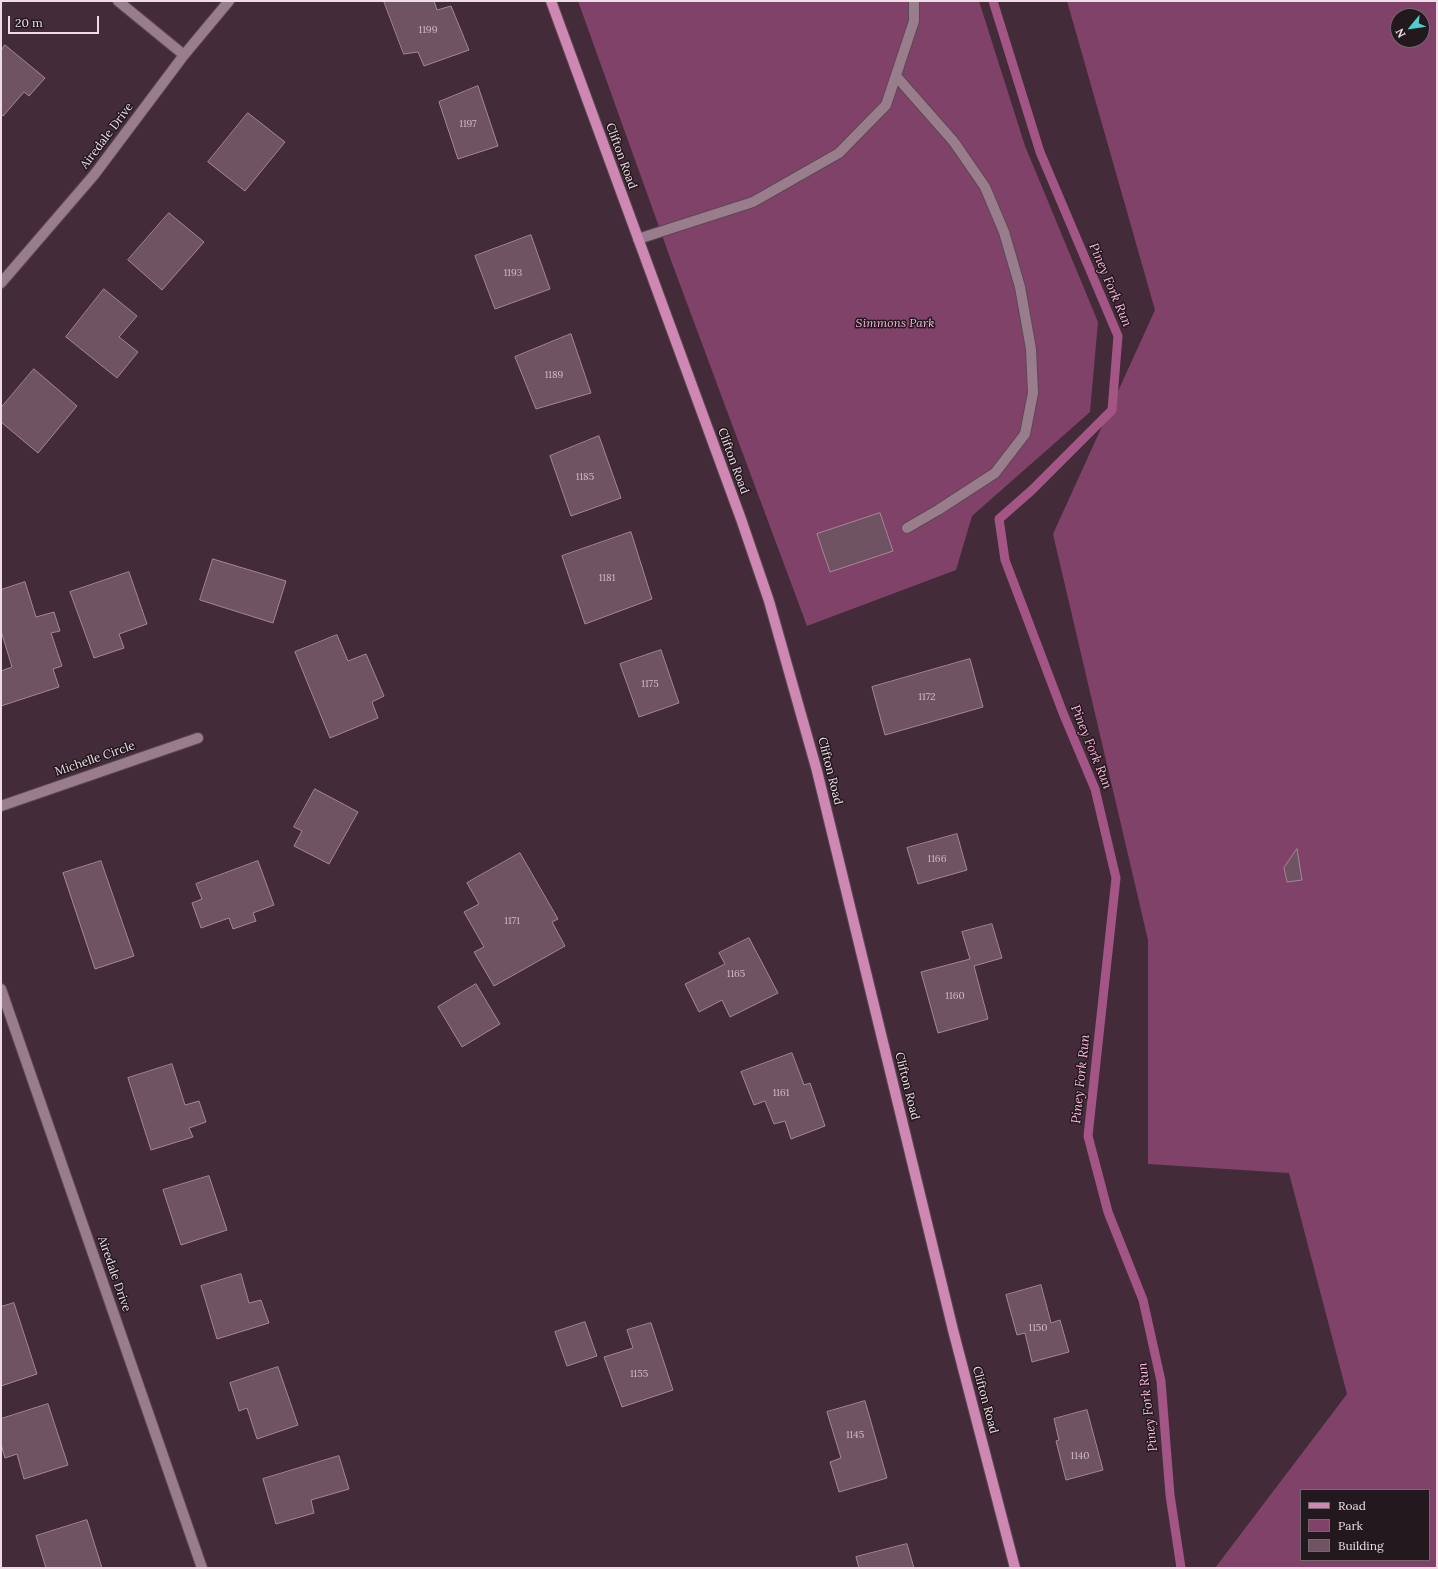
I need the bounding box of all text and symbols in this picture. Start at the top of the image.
scale bar [10,8,101,34]
north arrow [1390,8,1430,48]
text: 20 m [15,15,43,30]
house number: 1199 [419,24,437,36]
text: N [1392,26,1409,40]
street label: Airedale Drive [78,100,136,172]
house number: 1197 [459,118,477,130]
street label: Clifton Road [602,121,640,191]
water label: Piney Fork Run [1085,241,1135,329]
house number: 1193 [504,267,522,279]
park label: Simmons Park [856,317,934,331]
house number: 1189 [545,369,563,381]
street label: Clifton Road [714,426,752,496]
house number: 1185 [576,471,594,483]
house number: 1181 [599,572,615,584]
house number: 1175 [641,678,659,690]
house number: 1172 [918,691,936,703]
water label: Piney Fork Run [1067,703,1115,791]
street label: Clifton Road [815,736,845,806]
street label: Michelle Circle [53,739,137,779]
house number: 1166 [928,853,946,865]
house number: 1171 [504,915,520,927]
house number: 1165 [727,968,745,980]
house number: 1160 [945,990,965,1002]
water label: Piney Fork Run [1069,1034,1093,1124]
street label: Clifton Road [892,1051,922,1121]
house number: 1161 [773,1087,789,1099]
street label: Airedale Drive [94,1234,134,1314]
house number: 1150 [1029,1322,1047,1334]
water label: Piney Fork Run [1135,1362,1161,1452]
street label: Clifton Road [969,1365,1001,1435]
house number: 1155 [630,1368,648,1380]
house number: 1145 [846,1429,864,1441]
house number: 1140 [1071,1450,1089,1462]
legend [1300,1489,1430,1561]
text: Road [1338,1498,1366,1513]
text: Park [1338,1518,1363,1533]
text: Building [1338,1538,1384,1553]

